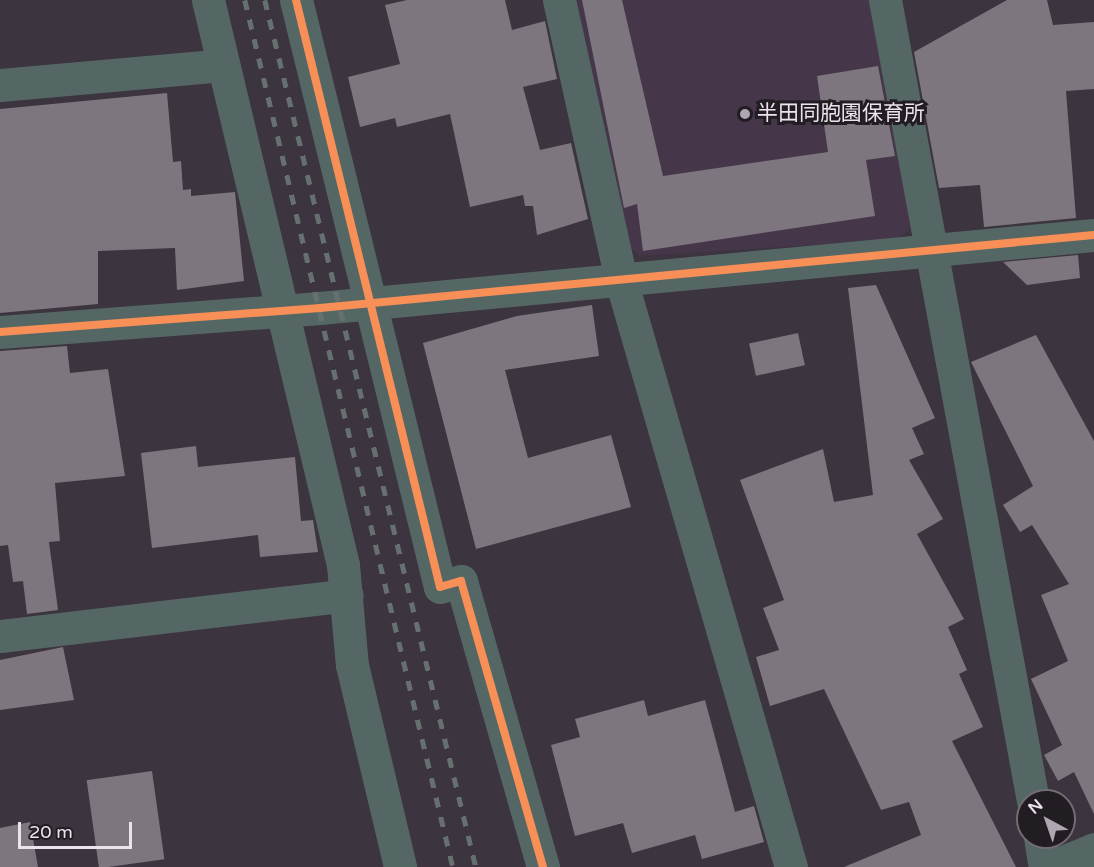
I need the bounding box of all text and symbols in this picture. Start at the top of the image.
place label: 半田同胞園保育所 [757,101,925,127]
marker: 半田同胞園保育所 [738,107,752,121]
north arrow [1016,789,1076,849]
text: N [1024,795,1047,819]
scale bar [21,810,135,848]
text: 20 m [29,821,73,843]

